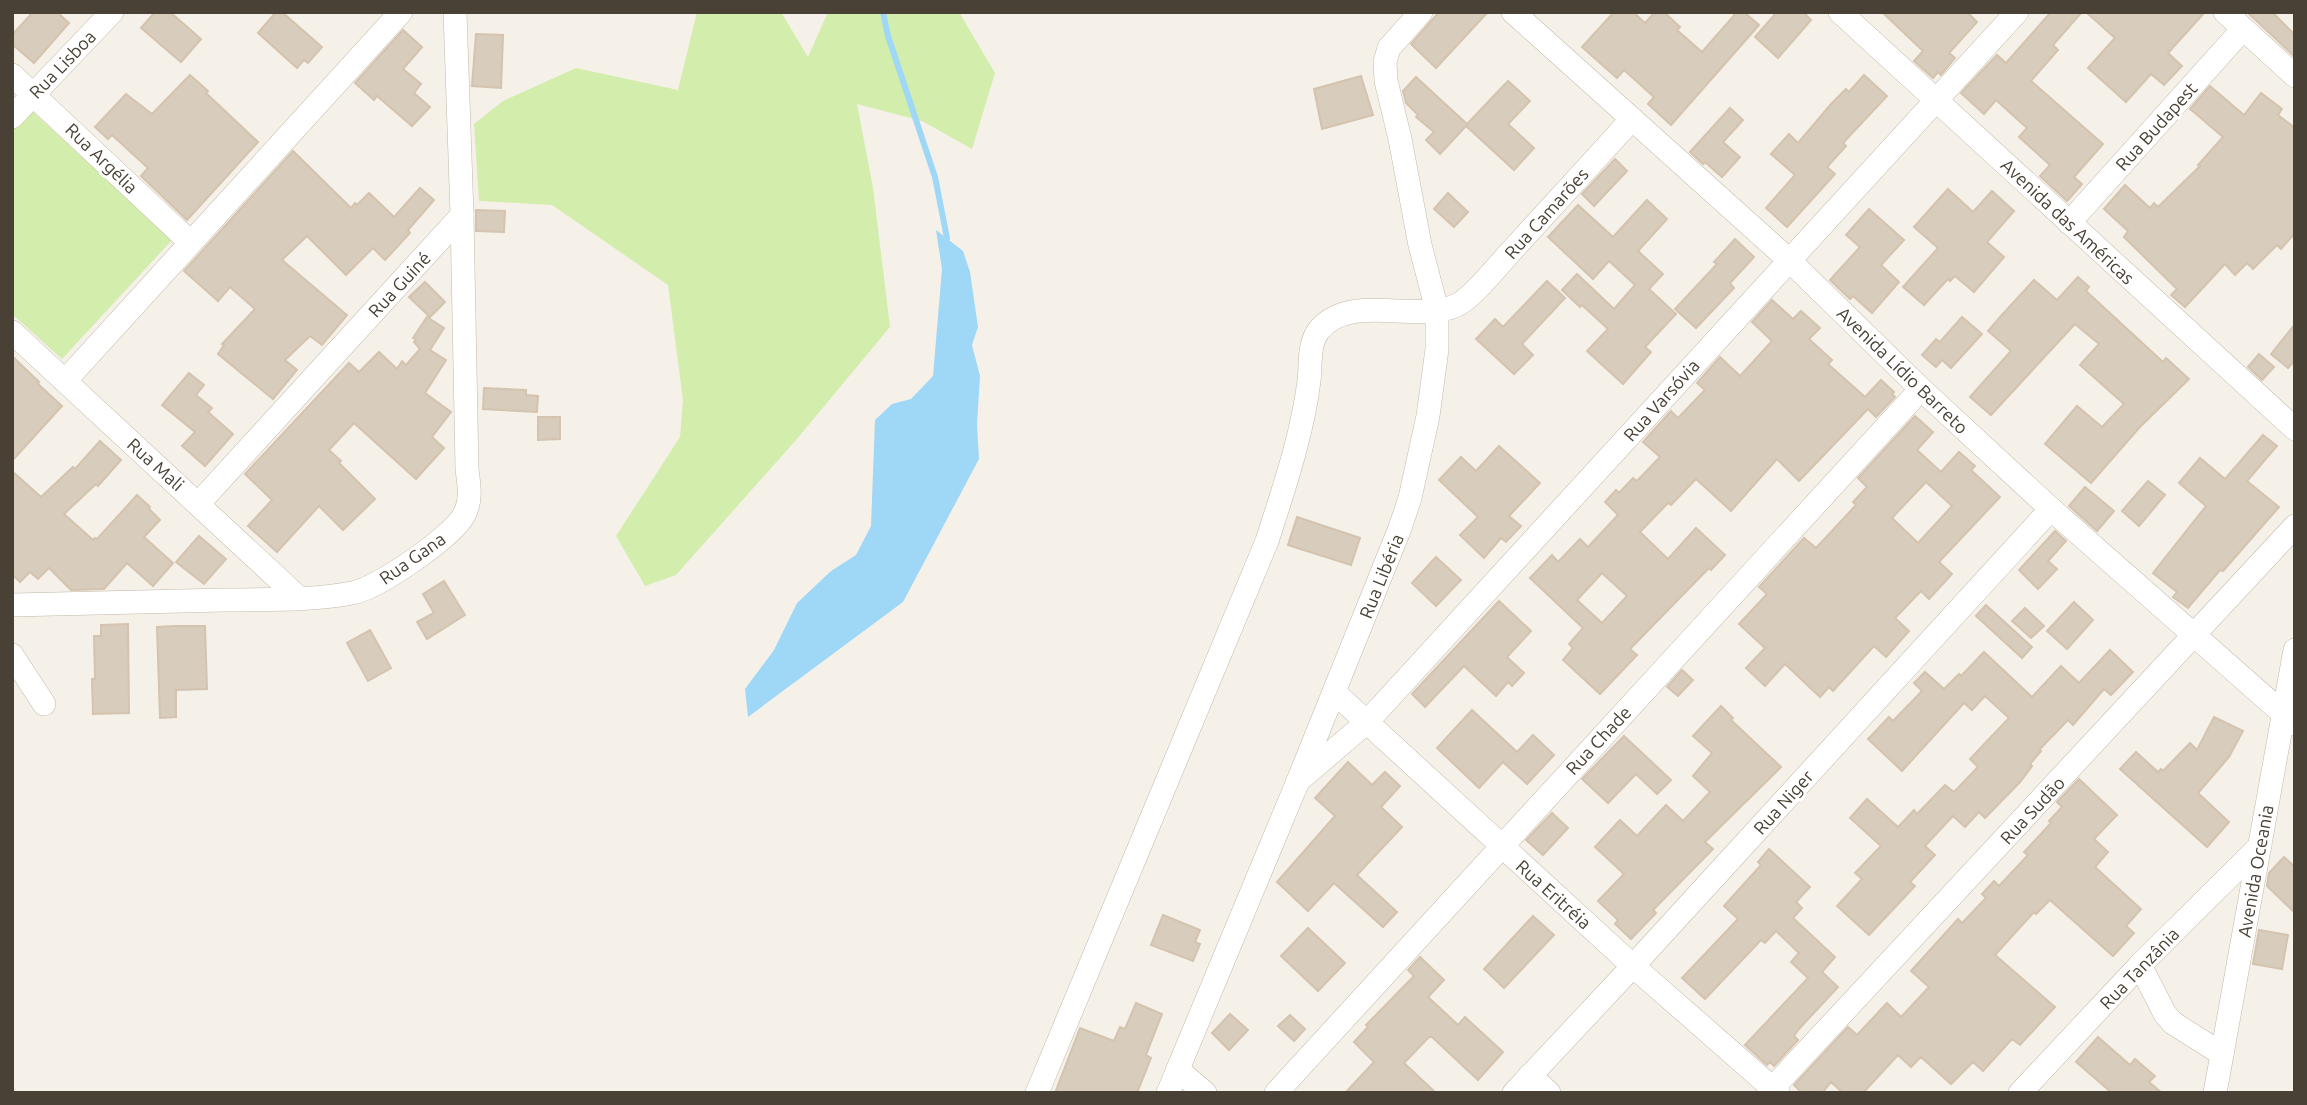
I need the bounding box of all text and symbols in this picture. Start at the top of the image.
street label: Rua Lisboa [25,26,99,102]
street label: Rua Budapest [2111,78,2201,174]
street label: Rua Argélia [62,119,142,197]
street label: Avenida das Américas [1997,154,2139,288]
street label: Rua Camarões [1500,163,1592,262]
street label: Rua Guiné [364,247,434,321]
street label: Avenida Lídio Barreto [1834,303,1972,437]
street label: Rua Varsóvia [1619,355,1703,445]
street label: Rua Mali [124,434,188,494]
street label: Rua Gana [375,528,449,588]
street label: Rua Libéria [1355,531,1407,621]
street label: Rua Chade [1561,702,1635,778]
street label: Rua Niger [1749,766,1817,838]
street label: Rua Sudão [1996,772,2068,848]
street label: Avenida Oceania [2234,803,2276,939]
street label: Rua Eritréia [1513,855,1595,933]
street label: Rua Tanzânia [2095,923,2183,1013]

